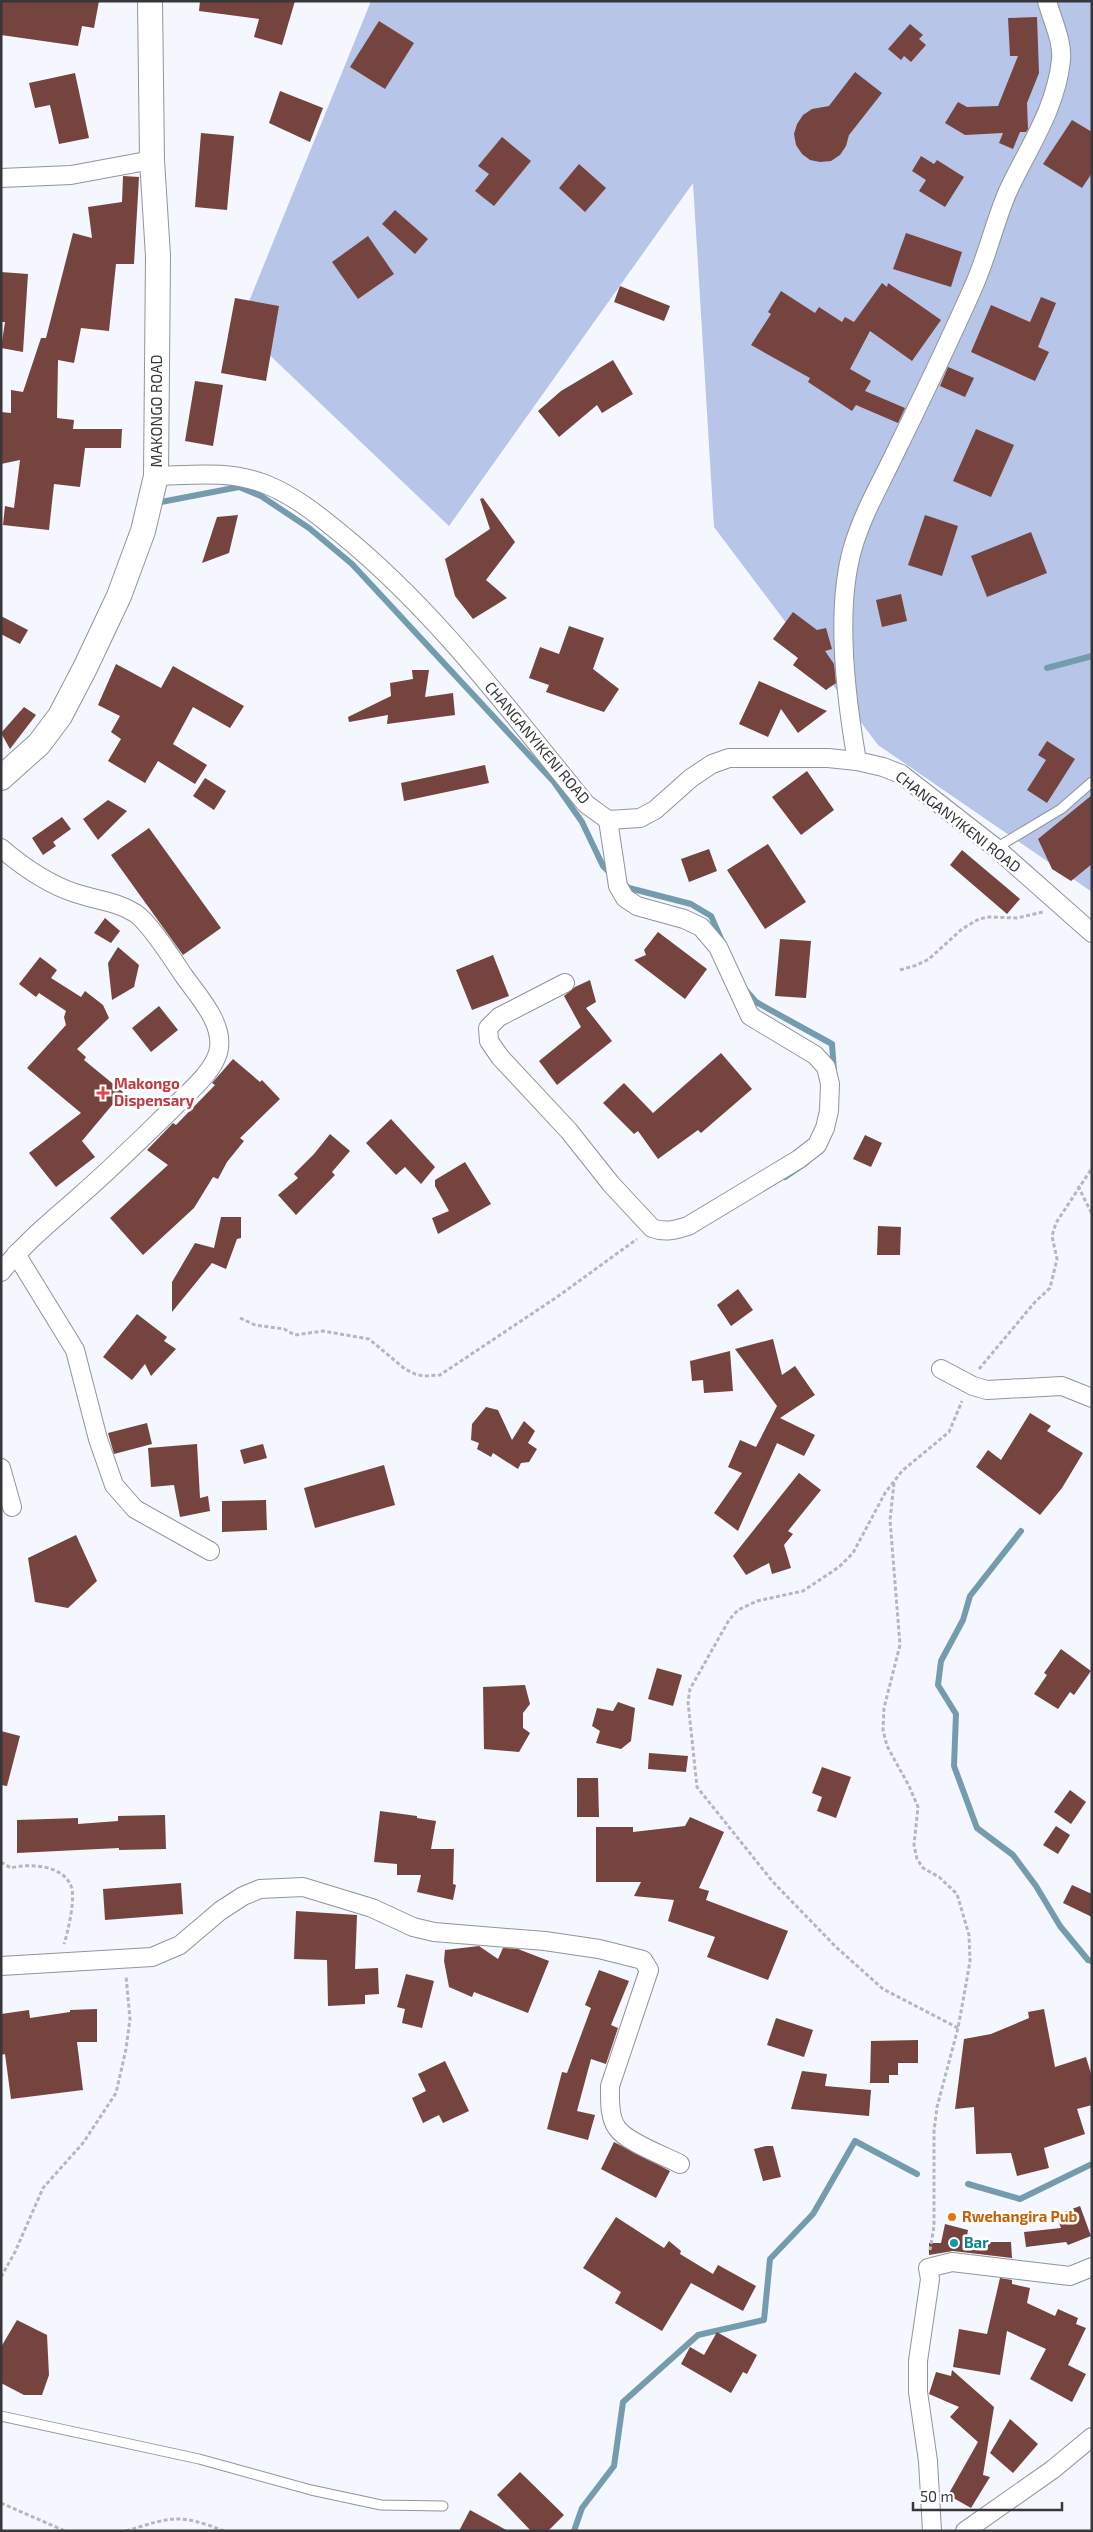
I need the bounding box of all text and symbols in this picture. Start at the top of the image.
street label: MAKONGO ROAD [147,355,165,467]
street label: CHANGANYIKENI ROAD [481,678,594,807]
street label: CHANGANYIKENI ROAD [892,767,1025,876]
place label: Makongo Dispensary [114,1074,195,1110]
marker: Makongo Dispensary [96,1086,110,1100]
place label: Rwehangira Pub [962,2207,1078,2225]
marker: Rwehangira Pub [946,2211,958,2223]
place label: Bar [964,2233,989,2251]
marker: Bar [948,2237,960,2249]
scale bar [913,2480,1062,2512]
text: 50 m [920,2487,954,2505]

